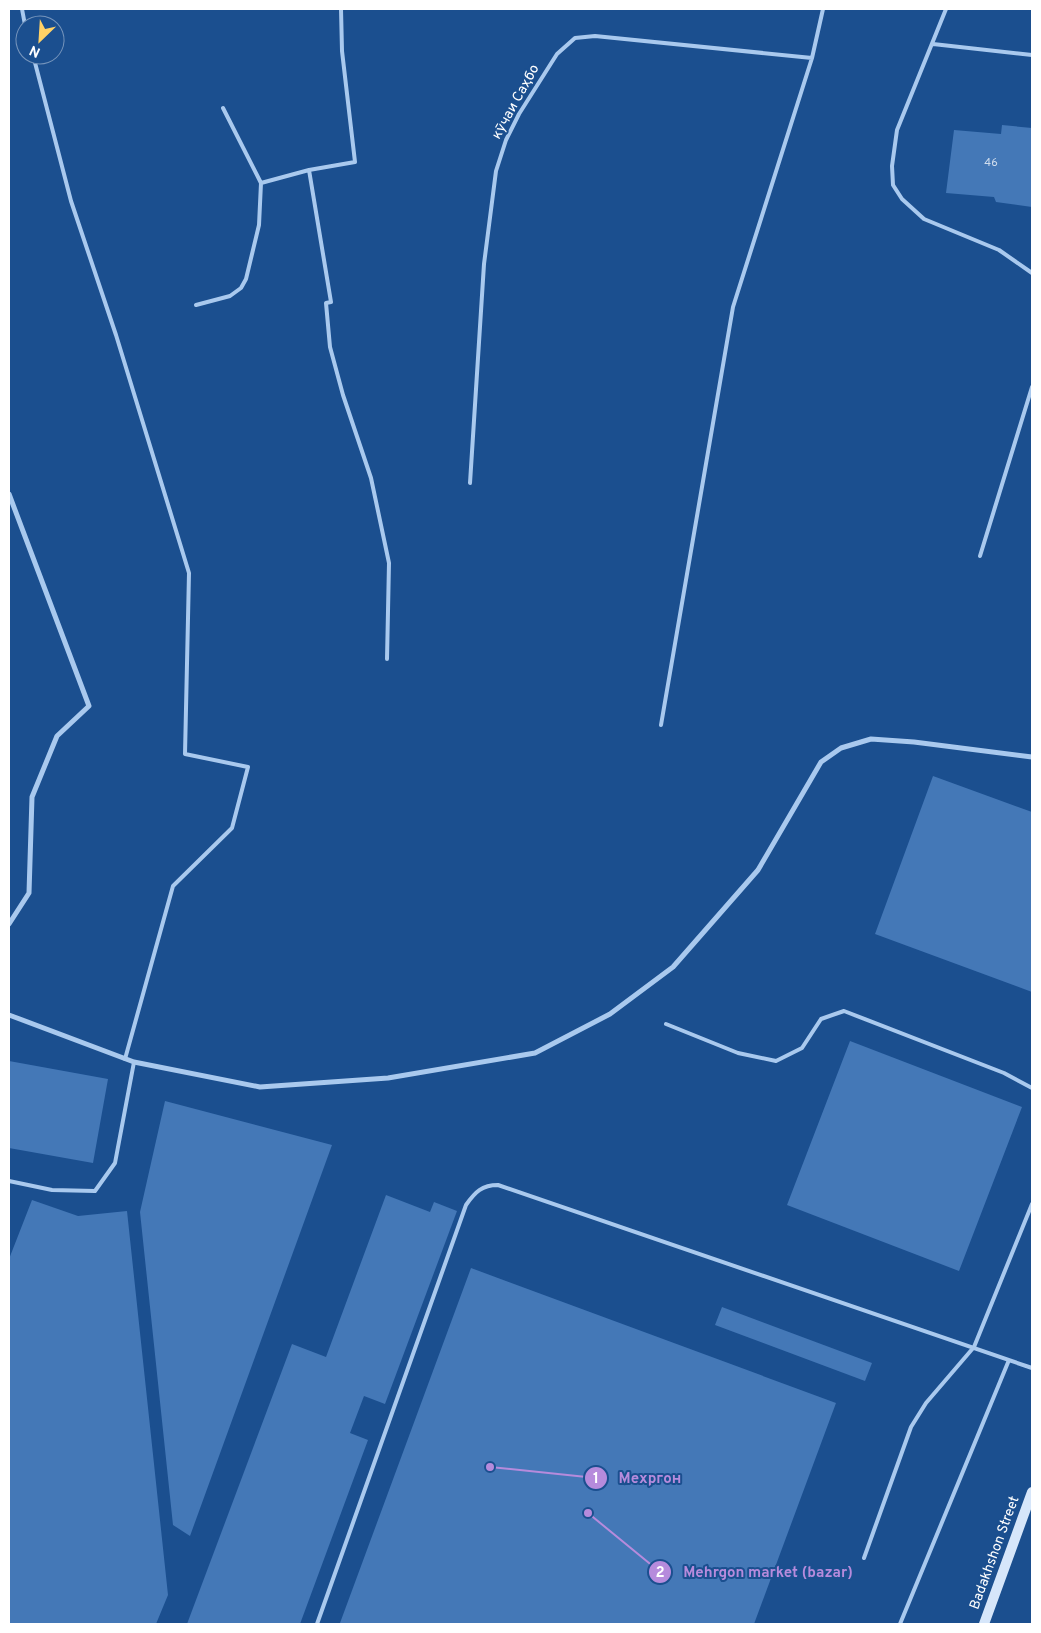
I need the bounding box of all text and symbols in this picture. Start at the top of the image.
north arrow [15,15,65,65]
text: N [27,41,43,60]
street label: кӯчаи Саҳбо [488,62,544,142]
house number: 46 [984,156,998,170]
callout: Мехргон [584,1463,692,1493]
text: 1 [593,1470,599,1489]
text: Мехргон [619,1470,681,1489]
street label: Badakhshon Street [967,1494,1023,1612]
callout: Mehrgon market (bazar) [648,1557,862,1587]
text: 2 [655,1564,665,1583]
text: Mehrgon market (bazar) [683,1564,853,1583]

